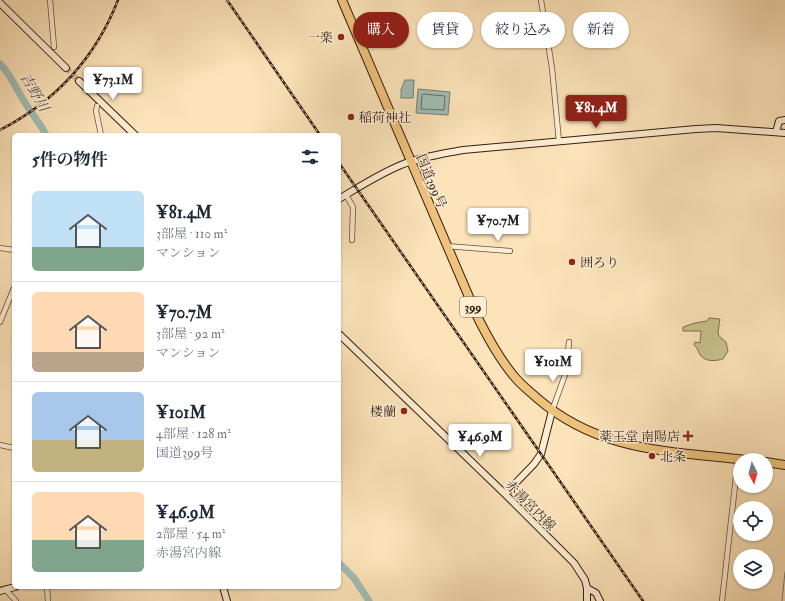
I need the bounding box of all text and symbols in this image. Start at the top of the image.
chip: 購入 [353,12,409,48]
chip: 賃貸 [417,12,473,48]
chip: 絞り込み [481,12,565,48]
chip: 新着 [573,12,629,48]
place label: 一楽 [307,30,333,46]
marker: 一楽 [336,32,346,42]
pin: ¥73.1M [80,67,146,101]
water label: 吉野川 [16,70,54,116]
text: ¥73.1M [93,72,133,88]
pin: ¥81.4M [563,95,629,129]
text: ¥81.4M [575,100,617,116]
place label: 稲荷神社 [359,110,411,126]
marker: 稲荷神社 [346,112,356,122]
icon: filters [299,146,321,168]
text: 5件の物件 [32,149,107,170]
street label: 国道399号 [413,152,450,211]
text: ¥81.4M [156,202,212,223]
icon: home [64,207,112,255]
pin: ¥70.7M [465,208,531,242]
text: ¥70.7M [477,213,519,229]
text: 3部屋 · 110 m² [156,226,227,242]
text: マンション [156,245,220,261]
place label: 囲ろり [580,255,619,271]
marker: 囲ろり [567,257,577,267]
road number: 399 [460,297,486,317]
text: ¥70.7M [156,302,212,323]
icon: home [64,308,112,356]
text: 3部屋 · 92 m² [156,326,225,342]
text: マンション [156,345,220,361]
pin: ¥101M [525,349,581,383]
text: ¥101M [534,354,572,370]
text: ¥101M [156,402,206,423]
place label: 楼蘭 [370,404,396,420]
marker: 楼蘭 [399,406,409,416]
icon: home [64,408,112,456]
pin: ¥46.9M [447,424,513,458]
text: 4部屋 · 128 m² [156,426,231,442]
text: ¥46.9M [457,429,503,445]
place label: 薬王堂 南陽店 [599,429,680,445]
marker: 薬王堂 南陽店 [683,431,693,441]
text: 国道399号 [156,445,213,461]
place label: 北条 [660,449,686,465]
marker: 北条 [647,451,657,461]
north arrow [733,453,773,493]
map controls [733,453,773,589]
street label: 赤湯宮内線 [502,477,559,534]
button: locate [733,501,773,541]
text: ¥46.9M [156,502,215,523]
icon: home [64,508,112,556]
text: 2部屋 · 54 m² [156,526,226,542]
text: 赤湯宮内線 [156,545,221,561]
button: layers [733,549,773,589]

